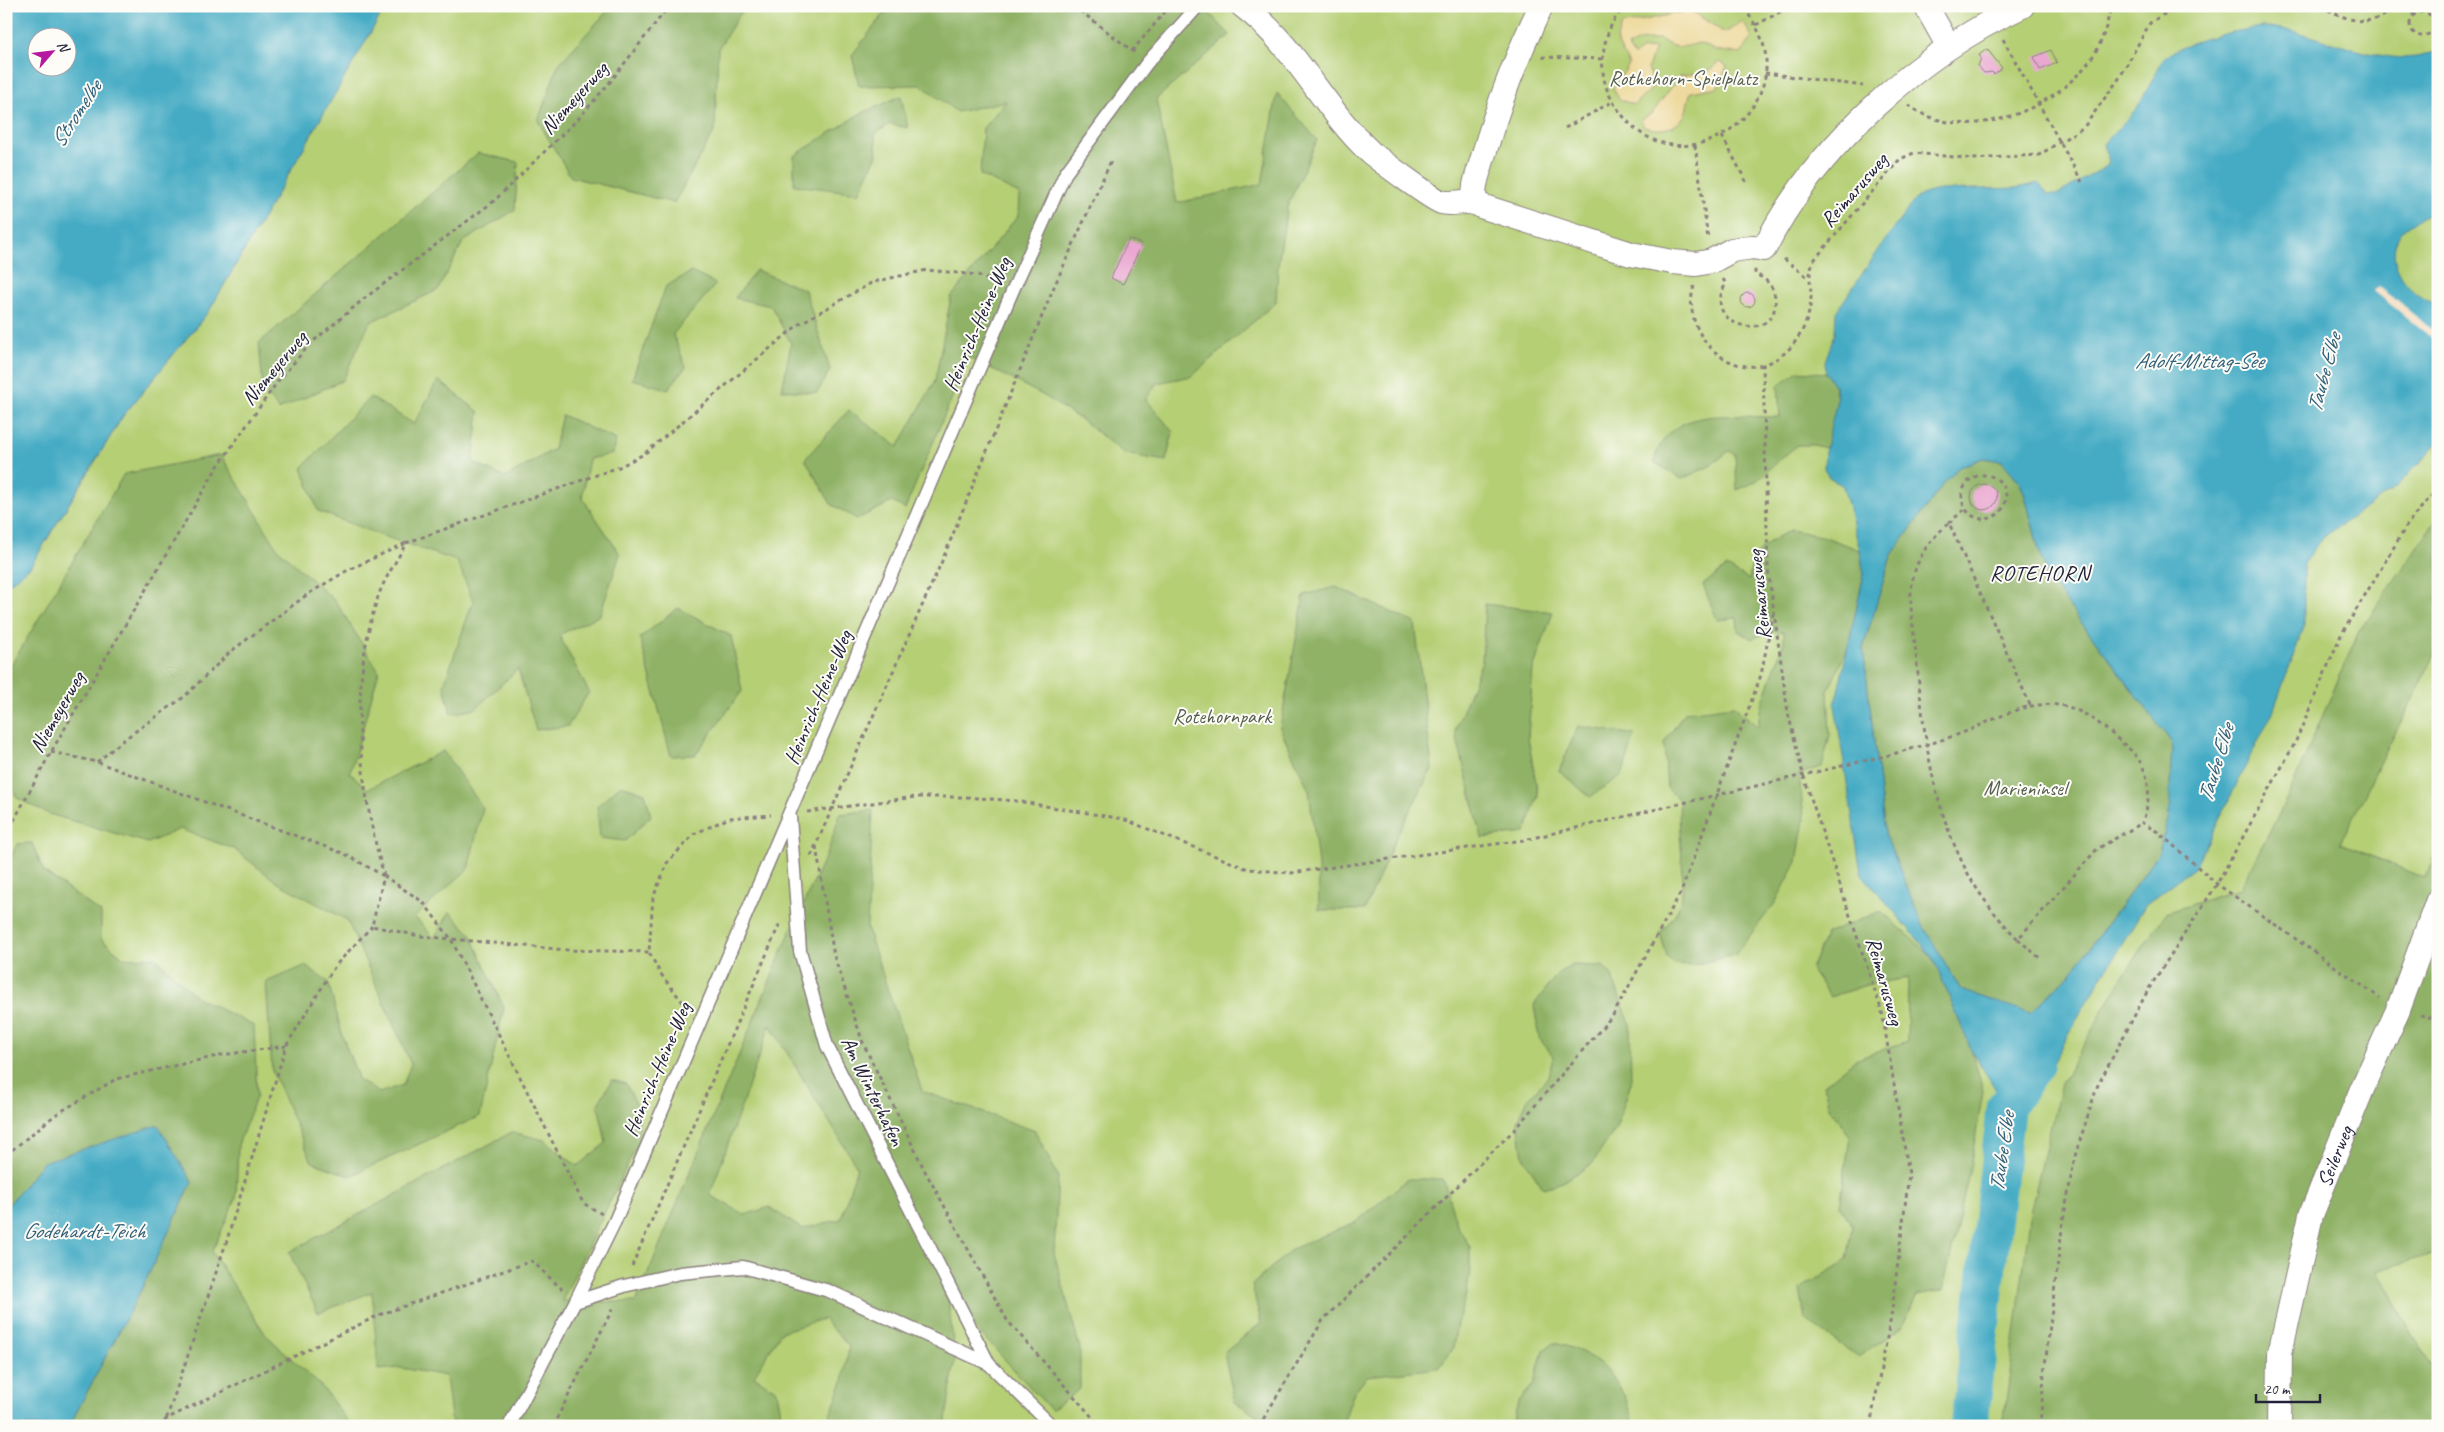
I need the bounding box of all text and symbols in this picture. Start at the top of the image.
north arrow [28,28,78,78]
text: N [53,38,74,56]
street label: Niemeyerweg [535,55,614,140]
park label: Rothehorn-Spielplatz [1609,65,1759,91]
water label: Stromelbe [44,73,109,153]
street label: Reimarusweg [1815,146,1894,232]
street label: Heinrich-Heine-Weg [937,252,1018,395]
street label: Niemeyerweg [235,324,314,410]
water label: Taube Elbe [2300,327,2349,415]
water label: Adolf-Mittag-See [2135,347,2267,375]
street label: Reimarusweg [1741,547,1777,641]
district label: ROTEHORN [1990,559,2093,587]
street label: Heinrich-Heine-Weg [778,625,859,768]
street label: Niemeyerweg [23,666,91,757]
park label: Rotehornpark [1173,703,1274,729]
water label: Taube Elbe [2191,717,2242,805]
park label: Marieninsel [1984,775,2070,801]
street label: Reimarusweg [1860,934,1910,1029]
street label: Heinrich-Heine-Weg [617,997,698,1140]
street label: Am Winterhafen [835,1032,911,1150]
water label: Taube Elbe [1983,1107,2022,1194]
street label: Seilerweg [2311,1120,2359,1190]
water label: Godehardt-Teich [23,1217,147,1245]
scale bar [2256,1372,2320,1404]
text: 20 m [2264,1380,2291,1399]

